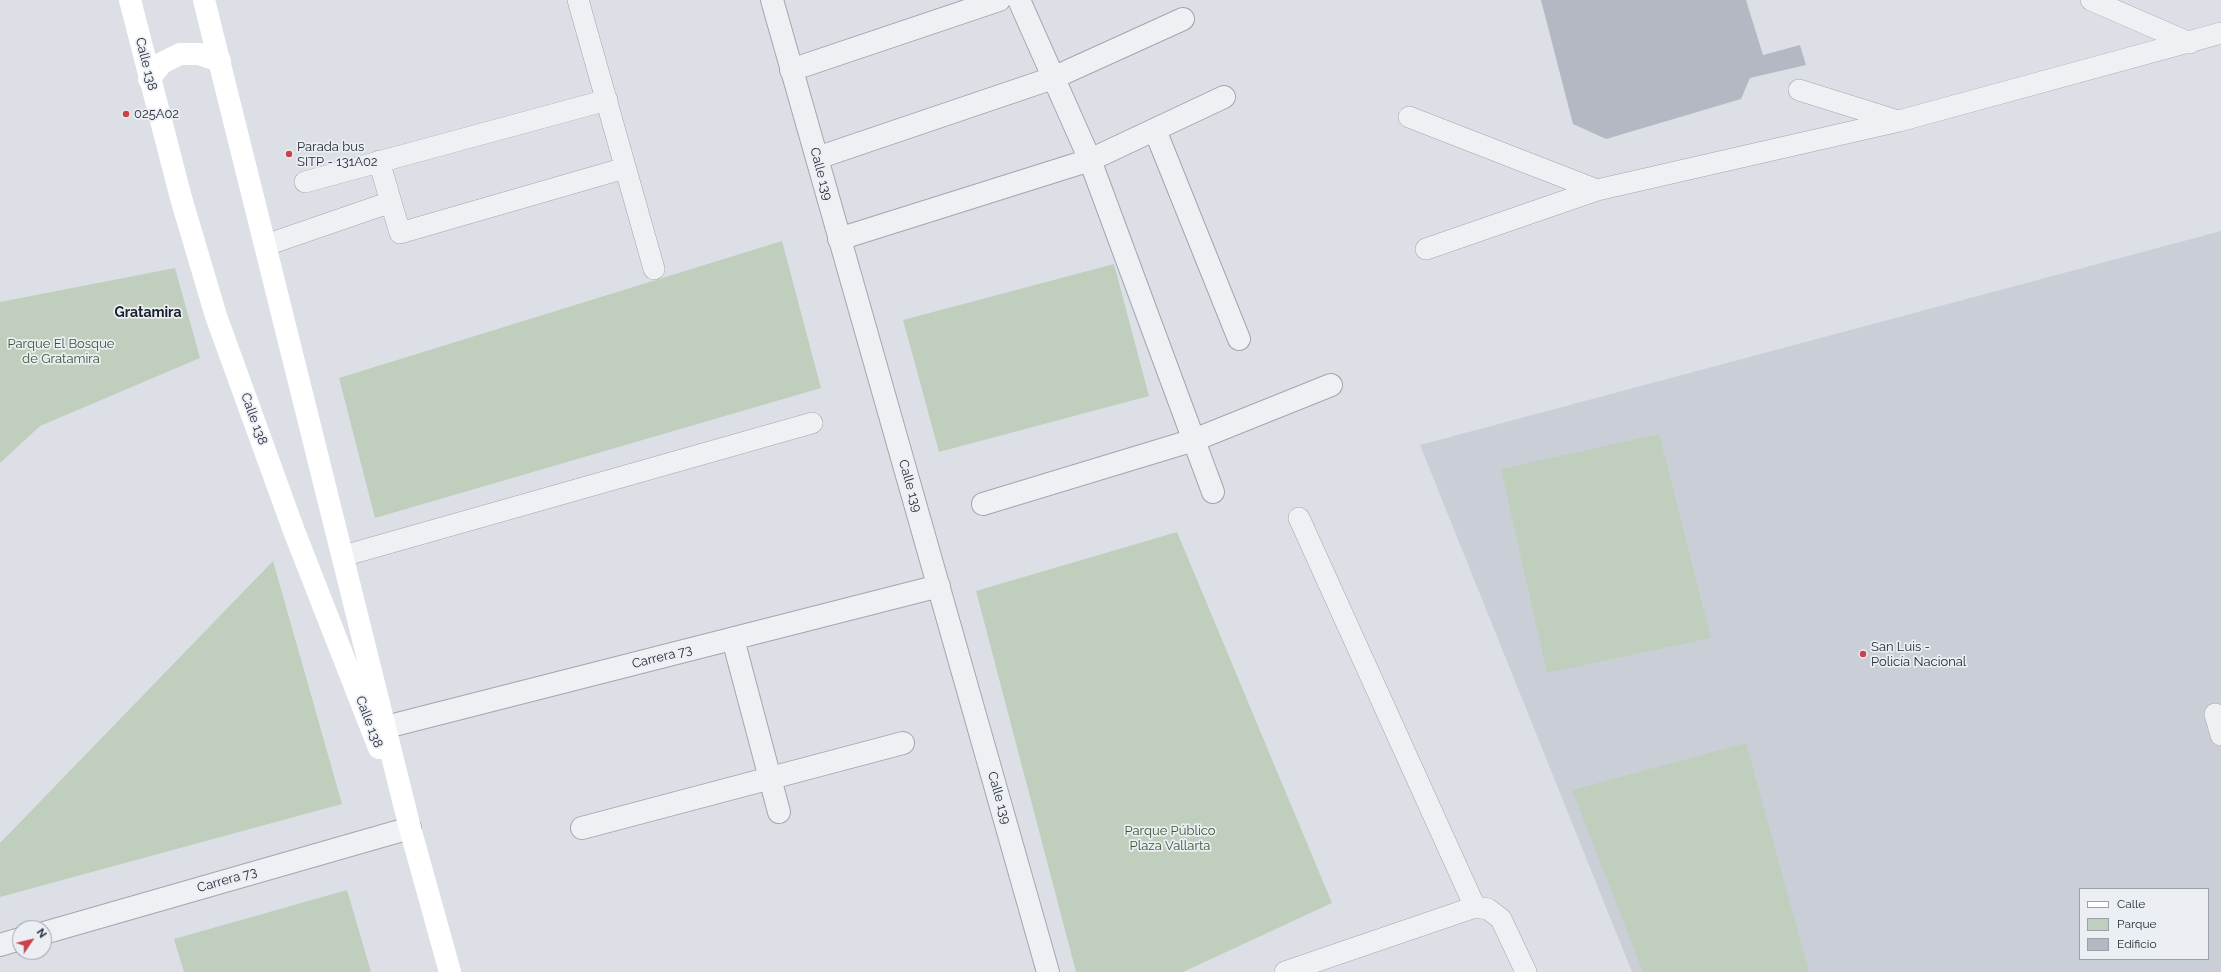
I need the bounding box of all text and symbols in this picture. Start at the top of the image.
street label: Calle 138 [132,36,160,92]
place label: 025A02 [134,106,179,122]
marker: 025A02 [121,109,131,119]
place label: Parada bus SITP - 131A02 [297,139,378,170]
street label: Calle 139 [806,146,836,202]
marker: Parada bus SITP - 131A02 [284,149,294,159]
district label: Gratamira [115,305,181,321]
park label: Parque El Bosque de Gratamira [8,336,114,367]
street label: Calle 138 [237,391,271,447]
street label: Calle 139 [895,458,925,514]
place label: San Luis - Policía Nacional [1871,639,1966,670]
street label: Carrera 73 [630,642,694,672]
marker: San Luis - Policía Nacional [1858,649,1868,659]
street label: Calle 138 [352,694,386,750]
street label: Calle 139 [984,770,1014,826]
park label: Parque Público Plaza Vallarta [1124,823,1216,854]
street label: Carrera 73 [195,864,259,896]
legend [2079,888,2209,960]
text: Calle [2117,897,2145,911]
text: Parque [2117,917,2157,931]
north arrow [12,920,52,960]
text: N [34,926,49,941]
text: Edificio [2117,937,2157,951]

